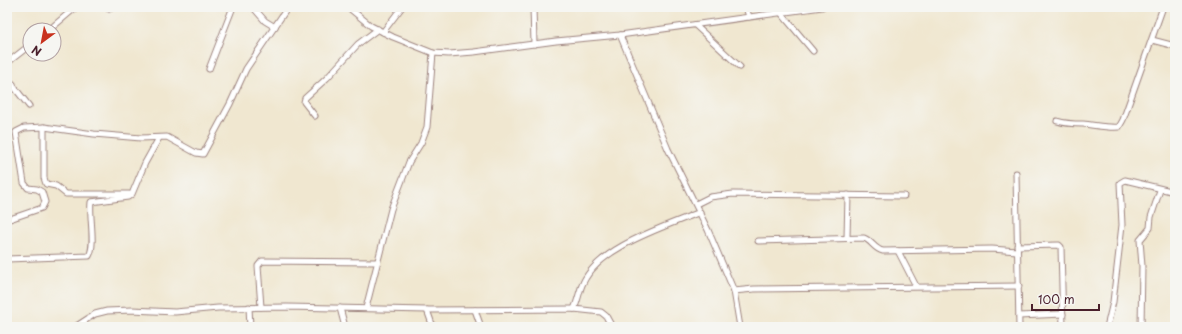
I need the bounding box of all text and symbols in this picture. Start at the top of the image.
north arrow [22,22,62,62]
text: N [28,41,45,60]
scale bar [1032,286,1099,312]
text: 100 m [1038,290,1075,308]

